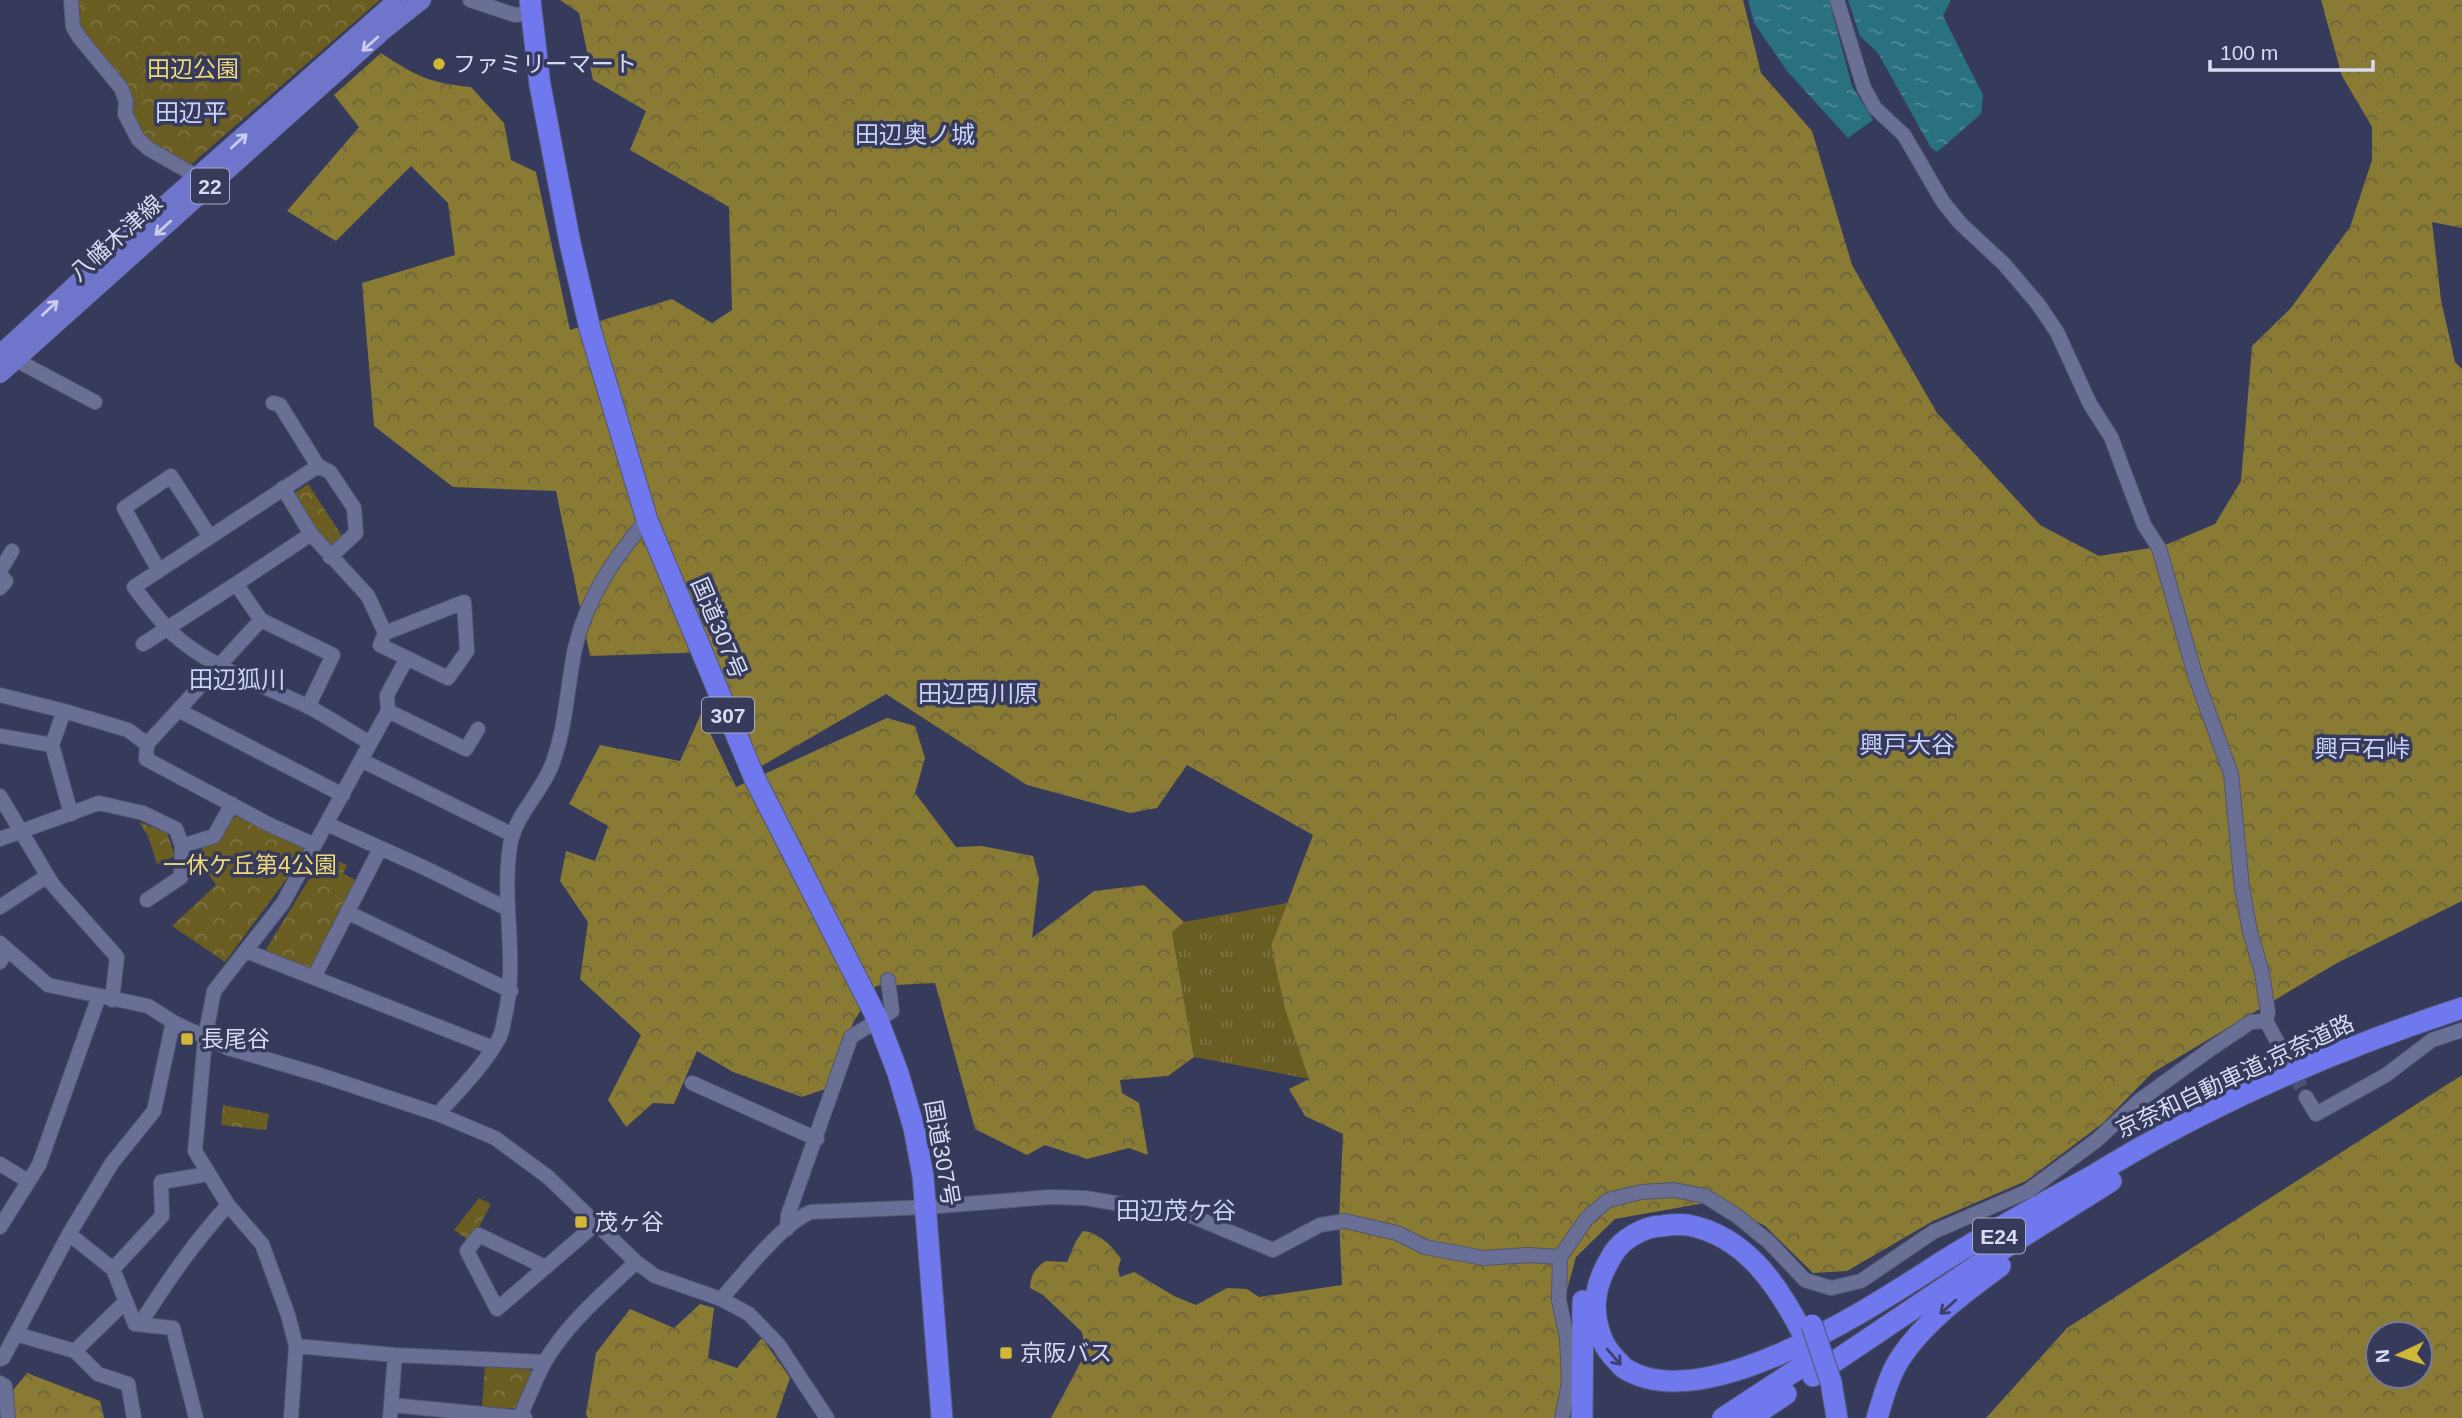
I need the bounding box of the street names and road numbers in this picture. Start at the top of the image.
road number: 22 [191,168,229,204]
street label: 八幡木津線 [65,190,167,286]
street label: 国道307号 [686,574,752,682]
road number: 307 [702,698,754,732]
street label: 京奈和自動車道;京奈道路 [2112,1009,2358,1143]
street label: 国道307号 [920,1098,964,1208]
road number: E24 [1973,1218,2025,1254]

